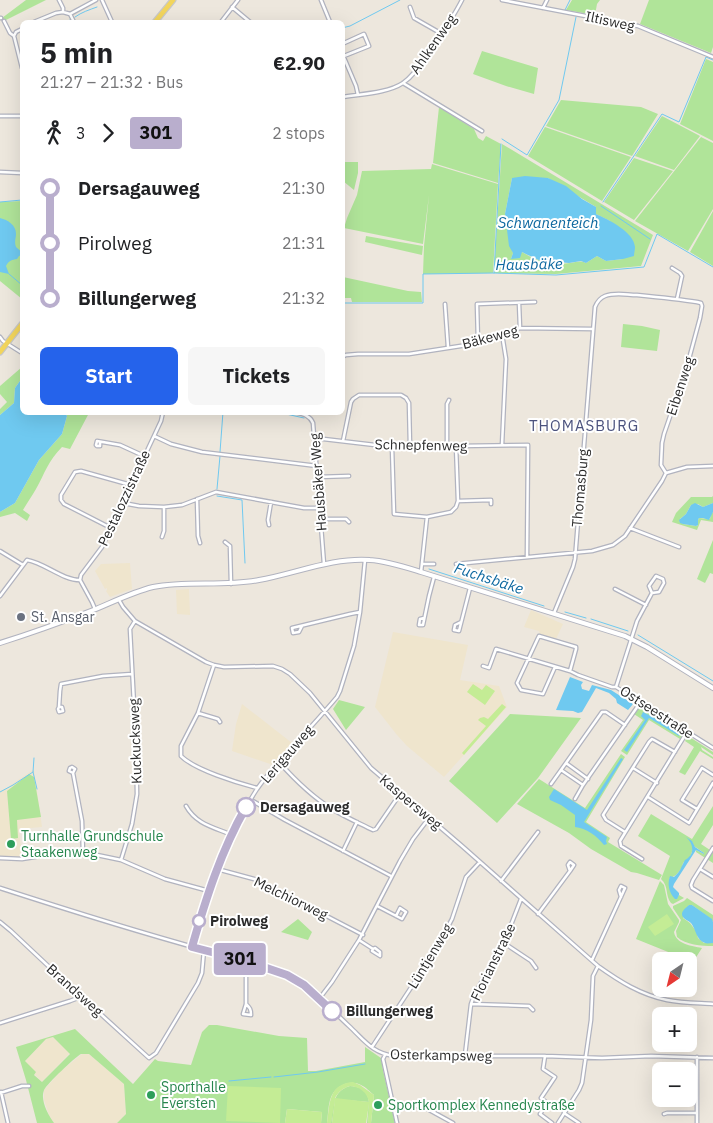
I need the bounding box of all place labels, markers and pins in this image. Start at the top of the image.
place label: St. Ansgar [31,608,95,626]
marker: St. Ansgar [15,611,27,623]
marker: Dersagauweg [236,797,256,817]
place label: Dersagauweg [260,798,350,816]
place label: Turnhalle Grundschule Staakenweg [21,827,164,861]
marker: Turnhalle Grundschule Staakenweg [5,838,17,850]
place label: Pirolweg [210,912,268,930]
marker: Pirolweg [192,914,206,928]
marker: Billungerweg [322,1001,342,1021]
place label: Billungerweg [346,1002,433,1020]
place label: Sporthalle Eversten [161,1078,226,1112]
marker: Sporthalle Eversten [145,1089,157,1101]
place label: Sportkomplex Kennedystraße [388,1096,575,1114]
marker: Sportkomplex Kennedystraße [372,1099,384,1111]

